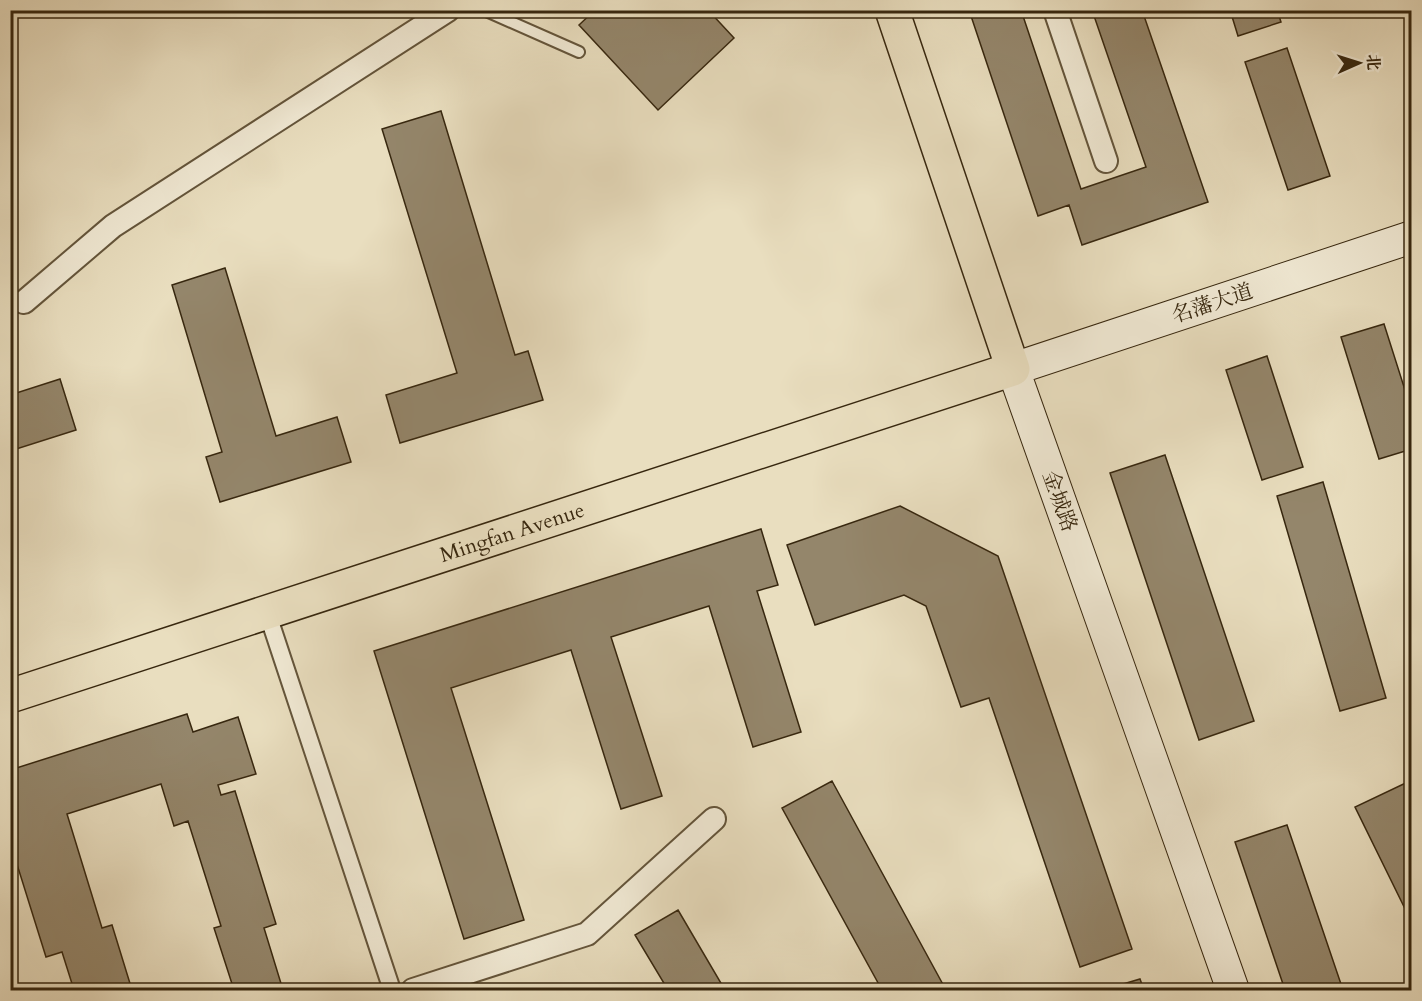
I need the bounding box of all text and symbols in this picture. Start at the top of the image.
north arrow [1329,33,1389,93]
text: 北 [1362,54,1384,71]
street label: 名藩大道 [1168,277,1257,330]
street label: 金城路 [1035,467,1084,536]
street label: Mingfan Avenue [436,496,588,570]

